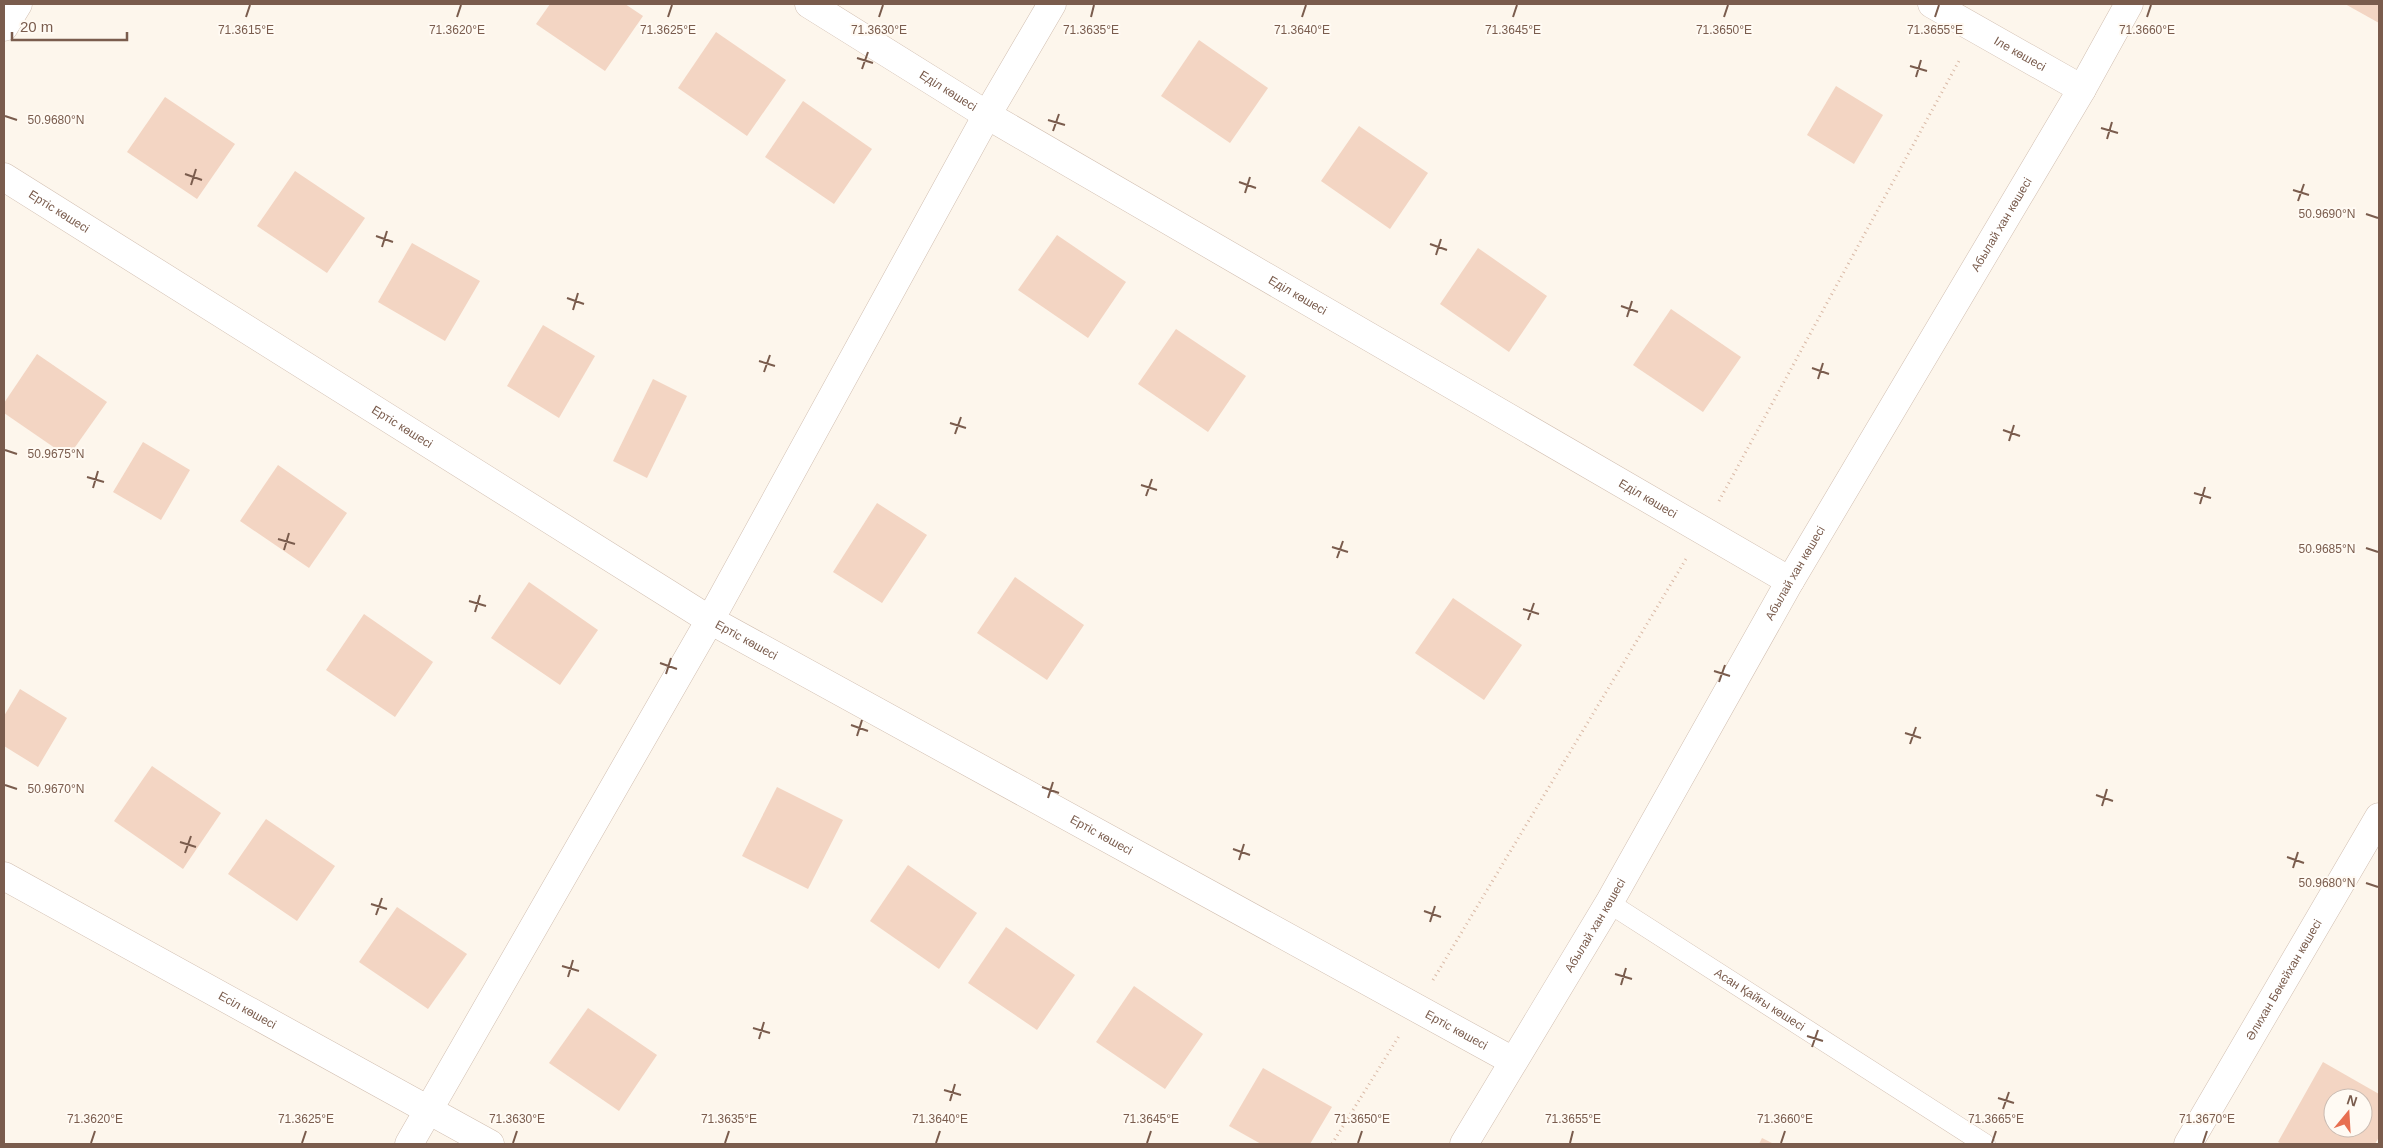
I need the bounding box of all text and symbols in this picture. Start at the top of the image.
scale bar [12,10,128,42]
text: 20 m [20,18,53,35]
text: 71.3615°E [218,23,274,37]
text: 71.3620°E [429,23,485,37]
text: 71.3625°E [640,23,696,37]
text: 71.3630°E [851,23,907,37]
text: 71.3635°E [1063,23,1119,37]
text: 71.3640°E [1274,23,1330,37]
text: 71.3645°E [1485,23,1541,37]
text: 71.3650°E [1696,23,1752,37]
text: 71.3655°E [1907,23,1963,37]
text: 71.3660°E [2119,23,2175,37]
street label: Іле көшесі [1991,34,2048,74]
street label: Еділ көшесі [917,68,979,114]
text: 50.9680°N [28,113,84,127]
street label: Абылай хан көшесі [1968,175,2035,274]
street label: Ертіс көшесі [26,187,92,236]
text: 50.9690°N [2299,207,2355,221]
street label: Еділ көшесі [1266,273,1329,318]
street label: Ертіс көшесі [369,403,435,451]
text: 50.9675°N [28,447,84,461]
street label: Еділ көшесі [1616,476,1680,521]
street label: Абылай хан көшесі [1762,523,1828,623]
text: 50.9685°N [2299,542,2355,556]
street label: Ертіс көшесі [713,617,780,663]
text: 50.9670°N [28,782,84,796]
street label: Ертіс көшесі [1068,812,1135,858]
street label: Абылай хан көшесі [1562,876,1628,975]
text: 50.9680°N [2299,876,2355,890]
street label: Әлихан Бөкейхан көшесі [2243,917,2325,1043]
street label: Асан Қайғы көшесі [1712,966,1807,1034]
street label: Есіл көшесі [216,989,279,1032]
street label: Ертіс көшесі [1423,1007,1490,1053]
north arrow [2323,1088,2373,1138]
text: N [2345,1091,2359,1110]
text: 71.3620°E [67,1112,123,1126]
text: 71.3625°E [278,1112,334,1126]
text: 71.3630°E [489,1112,545,1126]
text: 71.3635°E [701,1112,757,1126]
text: 71.3640°E [912,1112,968,1126]
text: 71.3645°E [1123,1112,1179,1126]
text: 71.3650°E [1334,1112,1390,1126]
text: 71.3655°E [1545,1112,1601,1126]
text: 71.3660°E [1757,1112,1813,1126]
text: 71.3665°E [1968,1112,2024,1126]
text: 71.3670°E [2179,1112,2235,1126]

